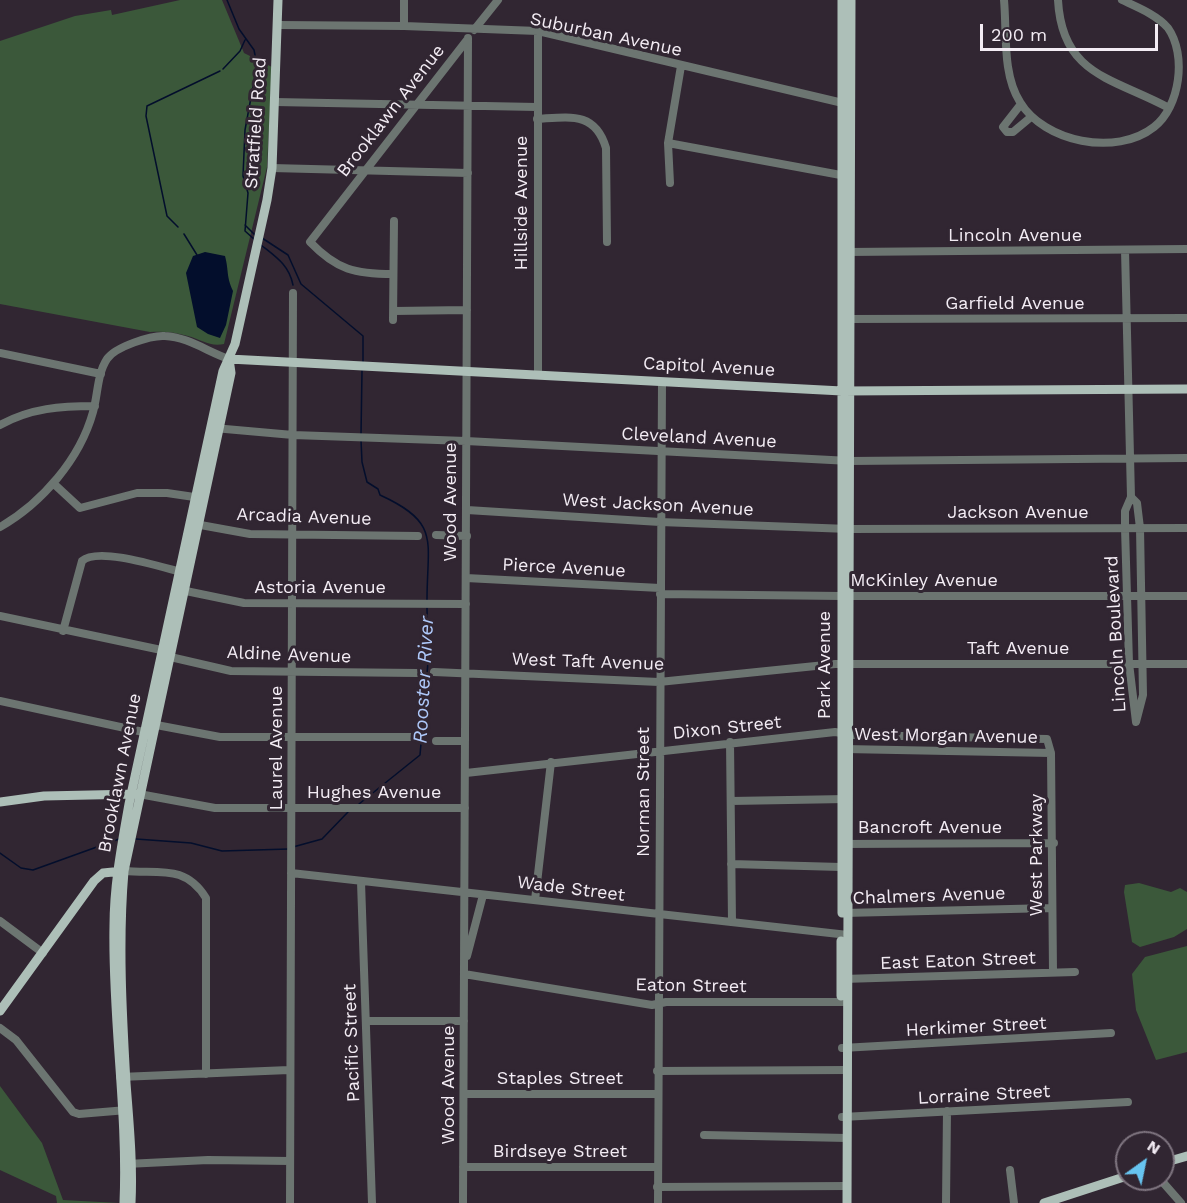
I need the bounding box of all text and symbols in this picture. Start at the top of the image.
street label: Suburban Avenue [528,8,684,62]
scale bar [983,12,1162,50]
text: 200 m [991,24,1047,45]
street label: Brooklawn Avenue [333,40,449,182]
street label: Stratfield Road [241,56,271,190]
street label: Hillside Avenue [511,136,533,270]
street label: Lincoln Avenue [948,225,1082,247]
street label: Garfield Avenue [945,293,1085,315]
street label: Capitol Avenue [642,353,776,381]
street label: Cleveland Avenue [621,423,777,453]
street label: Wood Avenue [440,442,462,562]
street label: West Jackson Avenue [562,489,754,521]
street label: Jackson Avenue [947,502,1089,524]
street label: Arcadia Avenue [236,504,372,530]
street label: Pierce Avenue [502,554,626,582]
street label: Lincoln Boulevard [1101,555,1131,713]
street label: McKinley Avenue [850,570,998,592]
street label: Astoria Avenue [254,577,386,599]
street label: Park Avenue [814,611,836,719]
water label: Rooster River [409,616,439,744]
street label: Taft Avenue [967,638,1069,660]
street label: Aldine Avenue [226,642,352,668]
street label: West Taft Avenue [511,649,665,675]
street label: Laurel Avenue [266,686,288,810]
street label: Brooklawn Avenue [94,691,146,855]
street label: Dixon Street [672,712,782,744]
street label: West Morgan Avenue [854,724,1038,748]
street label: Norman Street [633,727,655,857]
street label: Hughes Avenue [307,782,441,804]
street label: West Parkway [1026,794,1048,916]
street label: Bancroft Avenue [858,817,1002,839]
street label: Wade Street [516,872,626,906]
street label: Chalmers Avenue [852,883,1006,909]
street label: East Eaton Street [880,947,1036,975]
street label: Eaton Street [635,974,747,998]
street label: Pacific Street [339,984,365,1102]
street label: Herkimer Street [905,1013,1047,1041]
street label: Wood Avenue [438,1025,460,1145]
street label: Staples Street [497,1068,623,1090]
street label: Lorraine Street [917,1081,1051,1109]
north arrow [1115,1131,1175,1191]
text: N [1144,1136,1164,1158]
street label: Birdseye Street [493,1141,627,1163]

